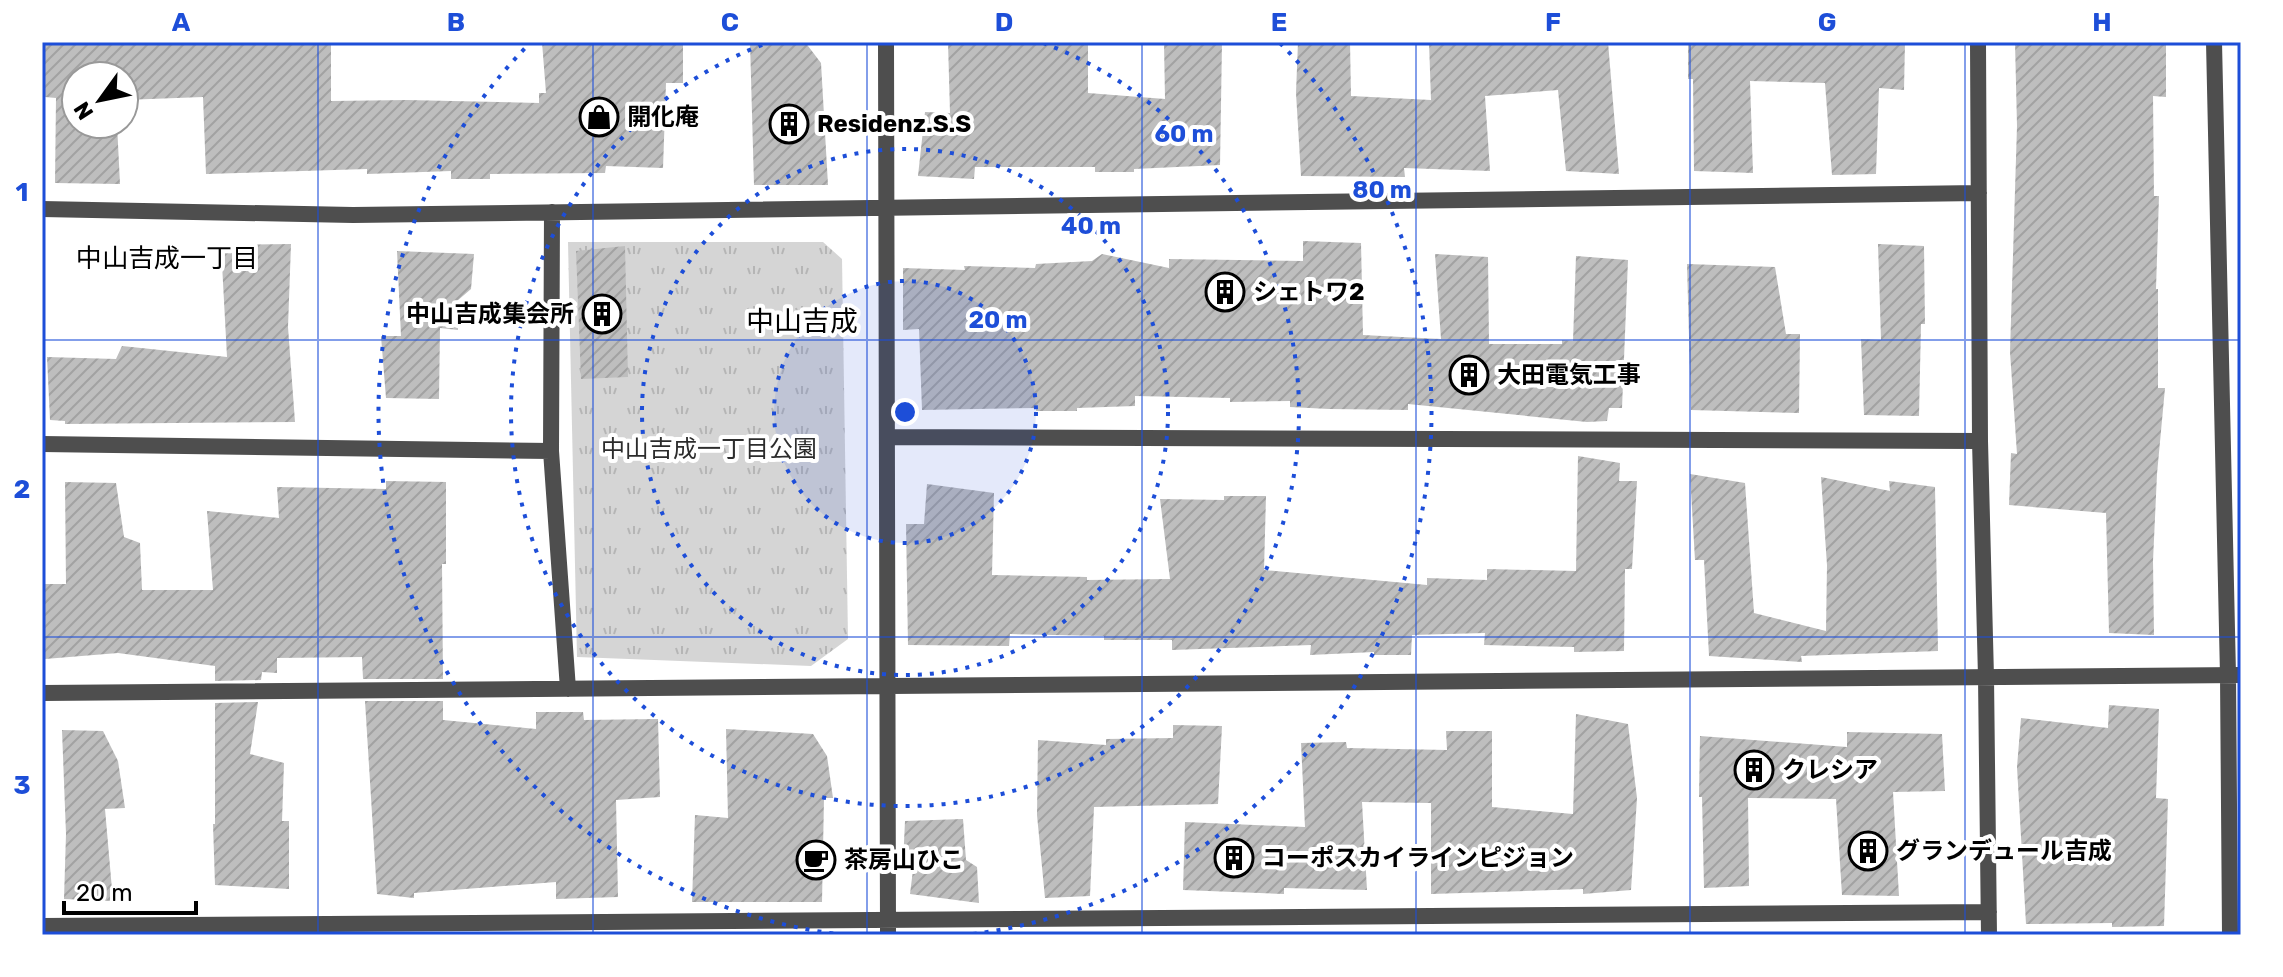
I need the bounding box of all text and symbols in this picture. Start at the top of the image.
text: A [172,7,191,38]
text: B [447,7,465,38]
text: C [721,7,739,38]
text: D [995,7,1013,38]
text: E [1271,7,1287,38]
text: F [1545,7,1561,38]
text: G [1818,7,1836,38]
text: H [2092,7,2112,38]
north arrow [60,60,140,140]
shop icon: 開化庵 [578,96,620,138]
text: N [68,97,99,125]
place label: 開化庵 [627,103,699,131]
building icon: Residenz.S.S [768,103,810,145]
place label: Residenz.S.S [817,110,971,138]
text: 60 m [1154,120,1214,148]
text: 80 m [1352,176,1412,204]
text: 1 [16,177,28,208]
text: 40 m [1061,212,1121,240]
district label: 中山吉成一丁目 [76,243,258,274]
building icon: シェトワ2 [1204,271,1246,313]
place label: シェトワ2 [1253,278,1365,306]
building icon: 中山吉成集会所 [581,293,623,335]
place label: 中山吉成集会所 [406,300,574,328]
district label: 中山吉成 [746,305,858,338]
text: 20 m [968,306,1028,334]
building icon: 大田電気工事 [1448,354,1490,396]
place label: 大田電気工事 [1497,361,1641,389]
centre of rings [891,398,919,426]
park label: 中山吉成一丁目公園 [601,435,817,463]
text: 2 [14,474,30,505]
building icon: クレシア [1733,749,1775,791]
place label: クレシア [1782,756,1878,784]
text: 3 [13,770,31,801]
building icon: グランデュール吉成 [1847,830,1889,872]
building icon: コーポスカイラインピジョン [1213,837,1255,879]
place label: グランデュール吉成 [1896,837,2112,865]
cafe icon: 茶房山ひこ [795,839,837,881]
place label: コーポスカイラインピジョン [1262,844,1574,872]
place label: 茶房山ひこ [844,846,964,874]
scale bar [64,865,196,915]
text: 20 m [76,879,133,907]

